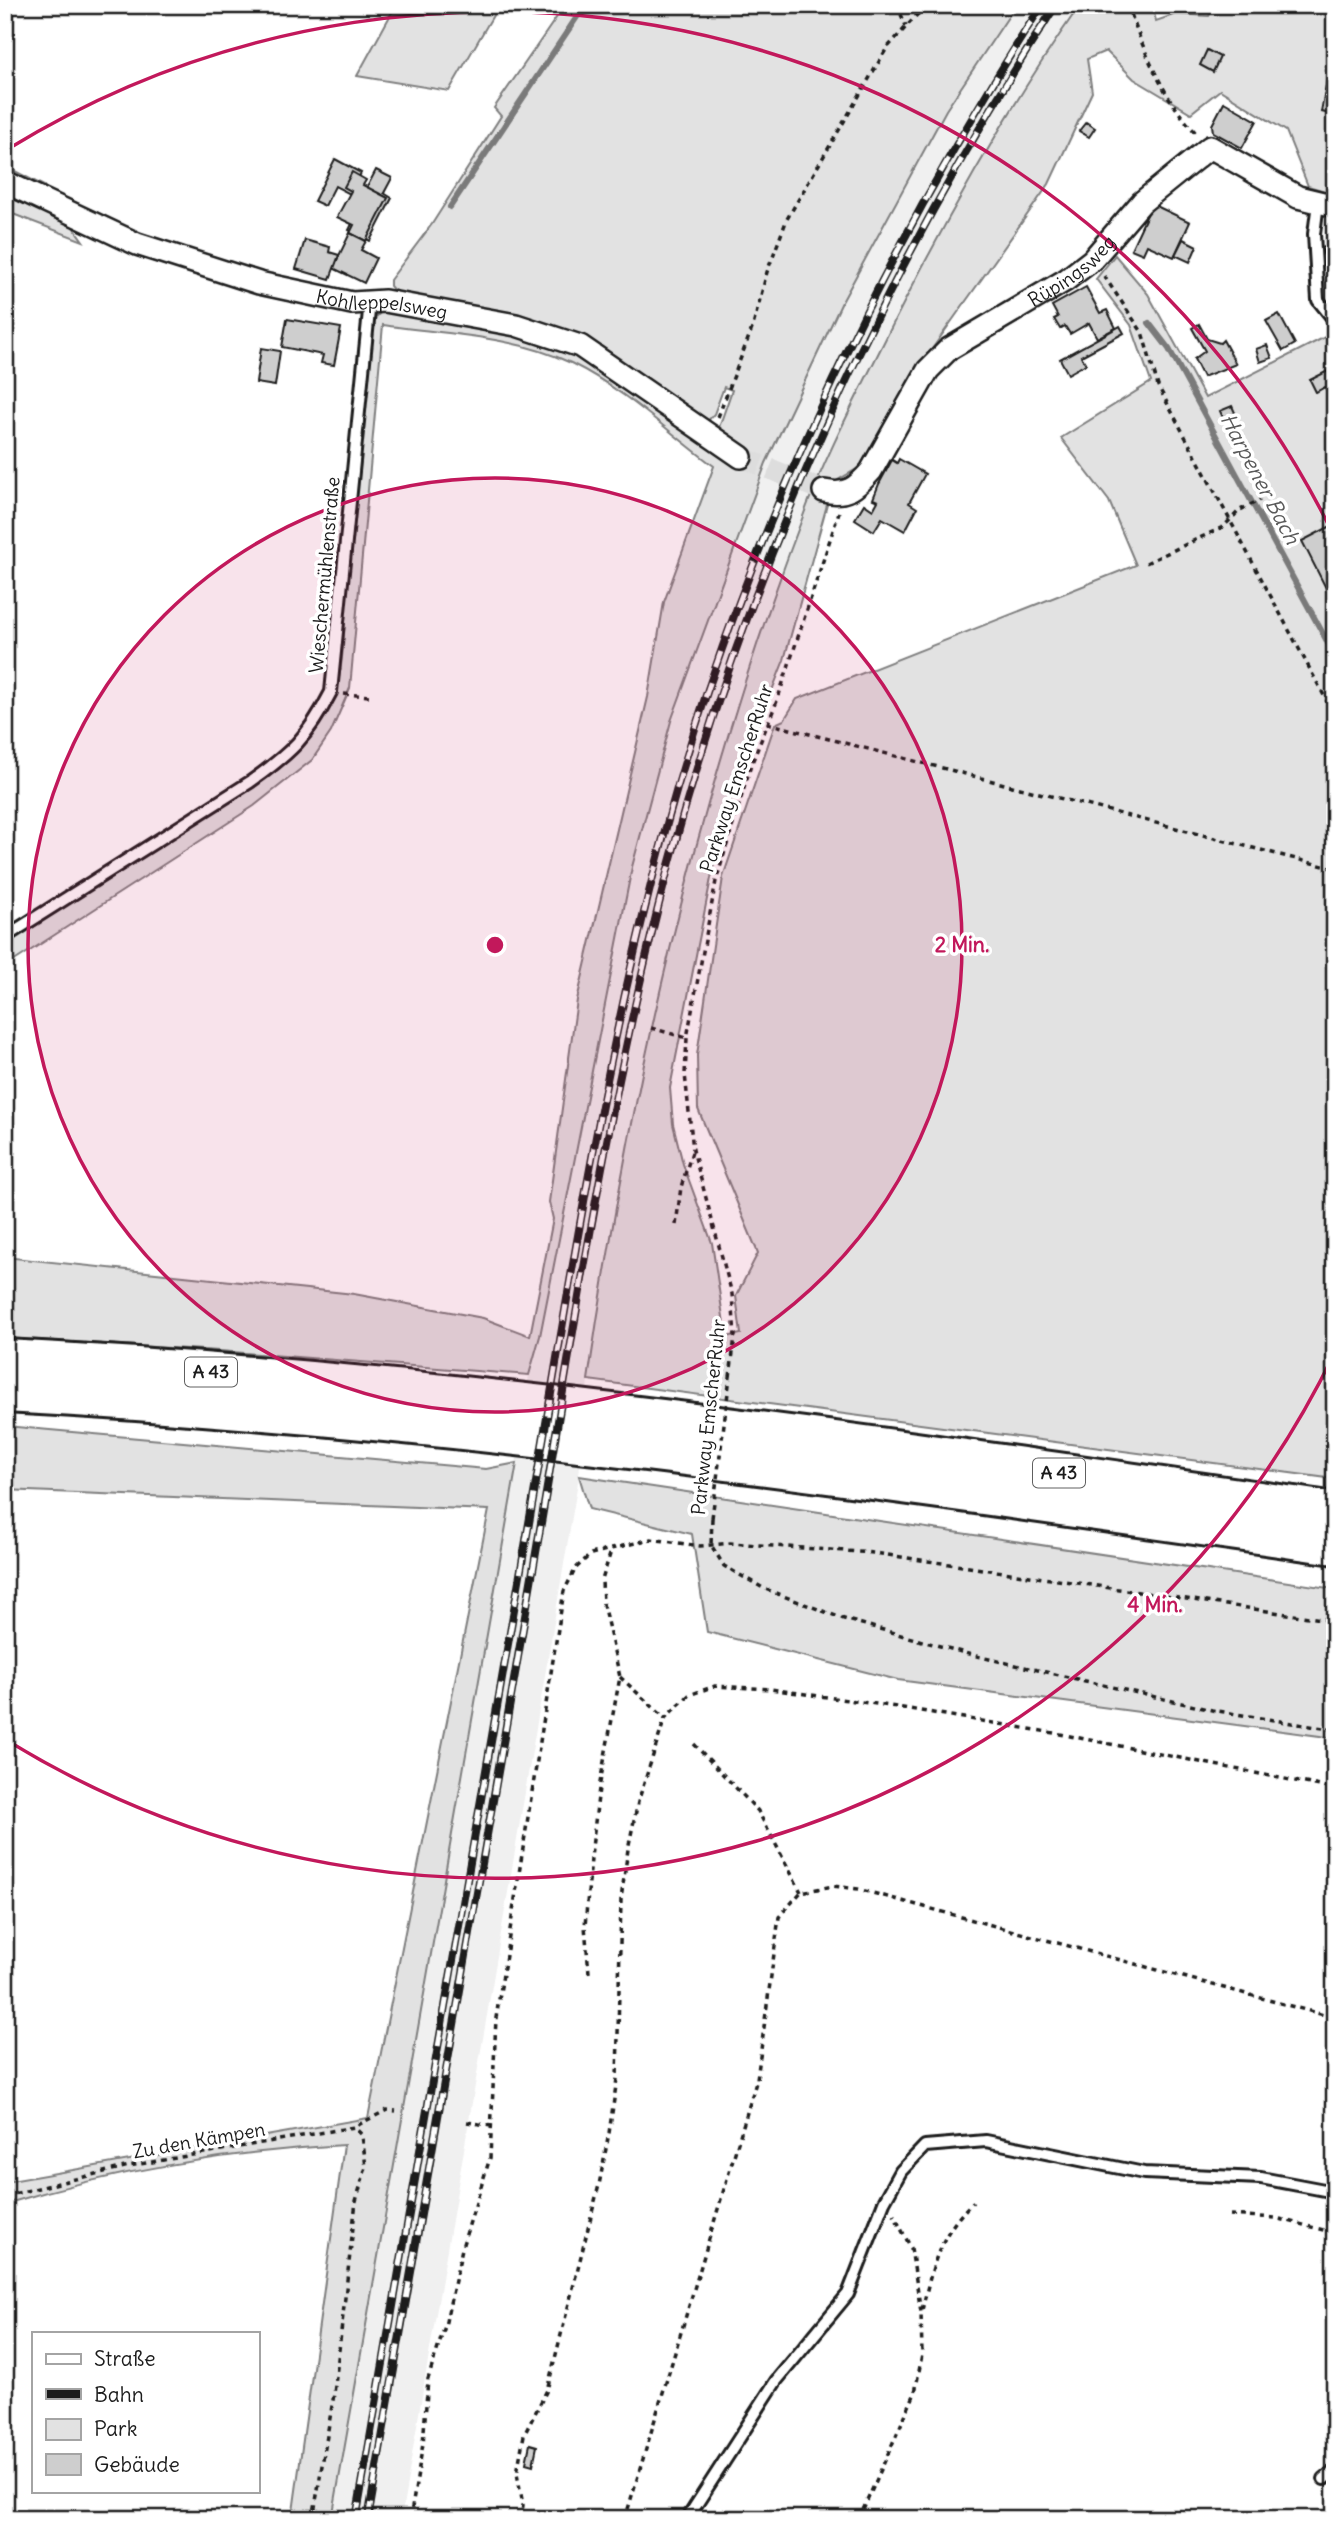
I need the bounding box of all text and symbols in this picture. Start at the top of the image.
street label: Rüpingsweg [1023,230,1120,312]
street label: Kohlleppelsweg [314,284,449,324]
water label: Harpener Bach [1215,409,1307,550]
street label: Wieschermühlenstraße [303,476,345,674]
street label: Parkway EmscherRuhr [694,680,778,875]
text: 2 Min. [935,931,989,958]
centre of rings [483,933,507,957]
street label: Parkway EmscherRuhr [686,1318,730,1516]
road number: A 43 [185,1358,237,1386]
road number: A 43 [1033,1458,1085,1488]
text: 4 Min. [1127,1591,1183,1618]
street label: Zu den Kämpen [131,2117,267,2163]
legend [32,2332,259,2492]
text: Straße [94,2345,155,2372]
text: Bahn [94,2381,144,2408]
text: Park [94,2415,137,2442]
text: Gebäude [94,2451,180,2478]

